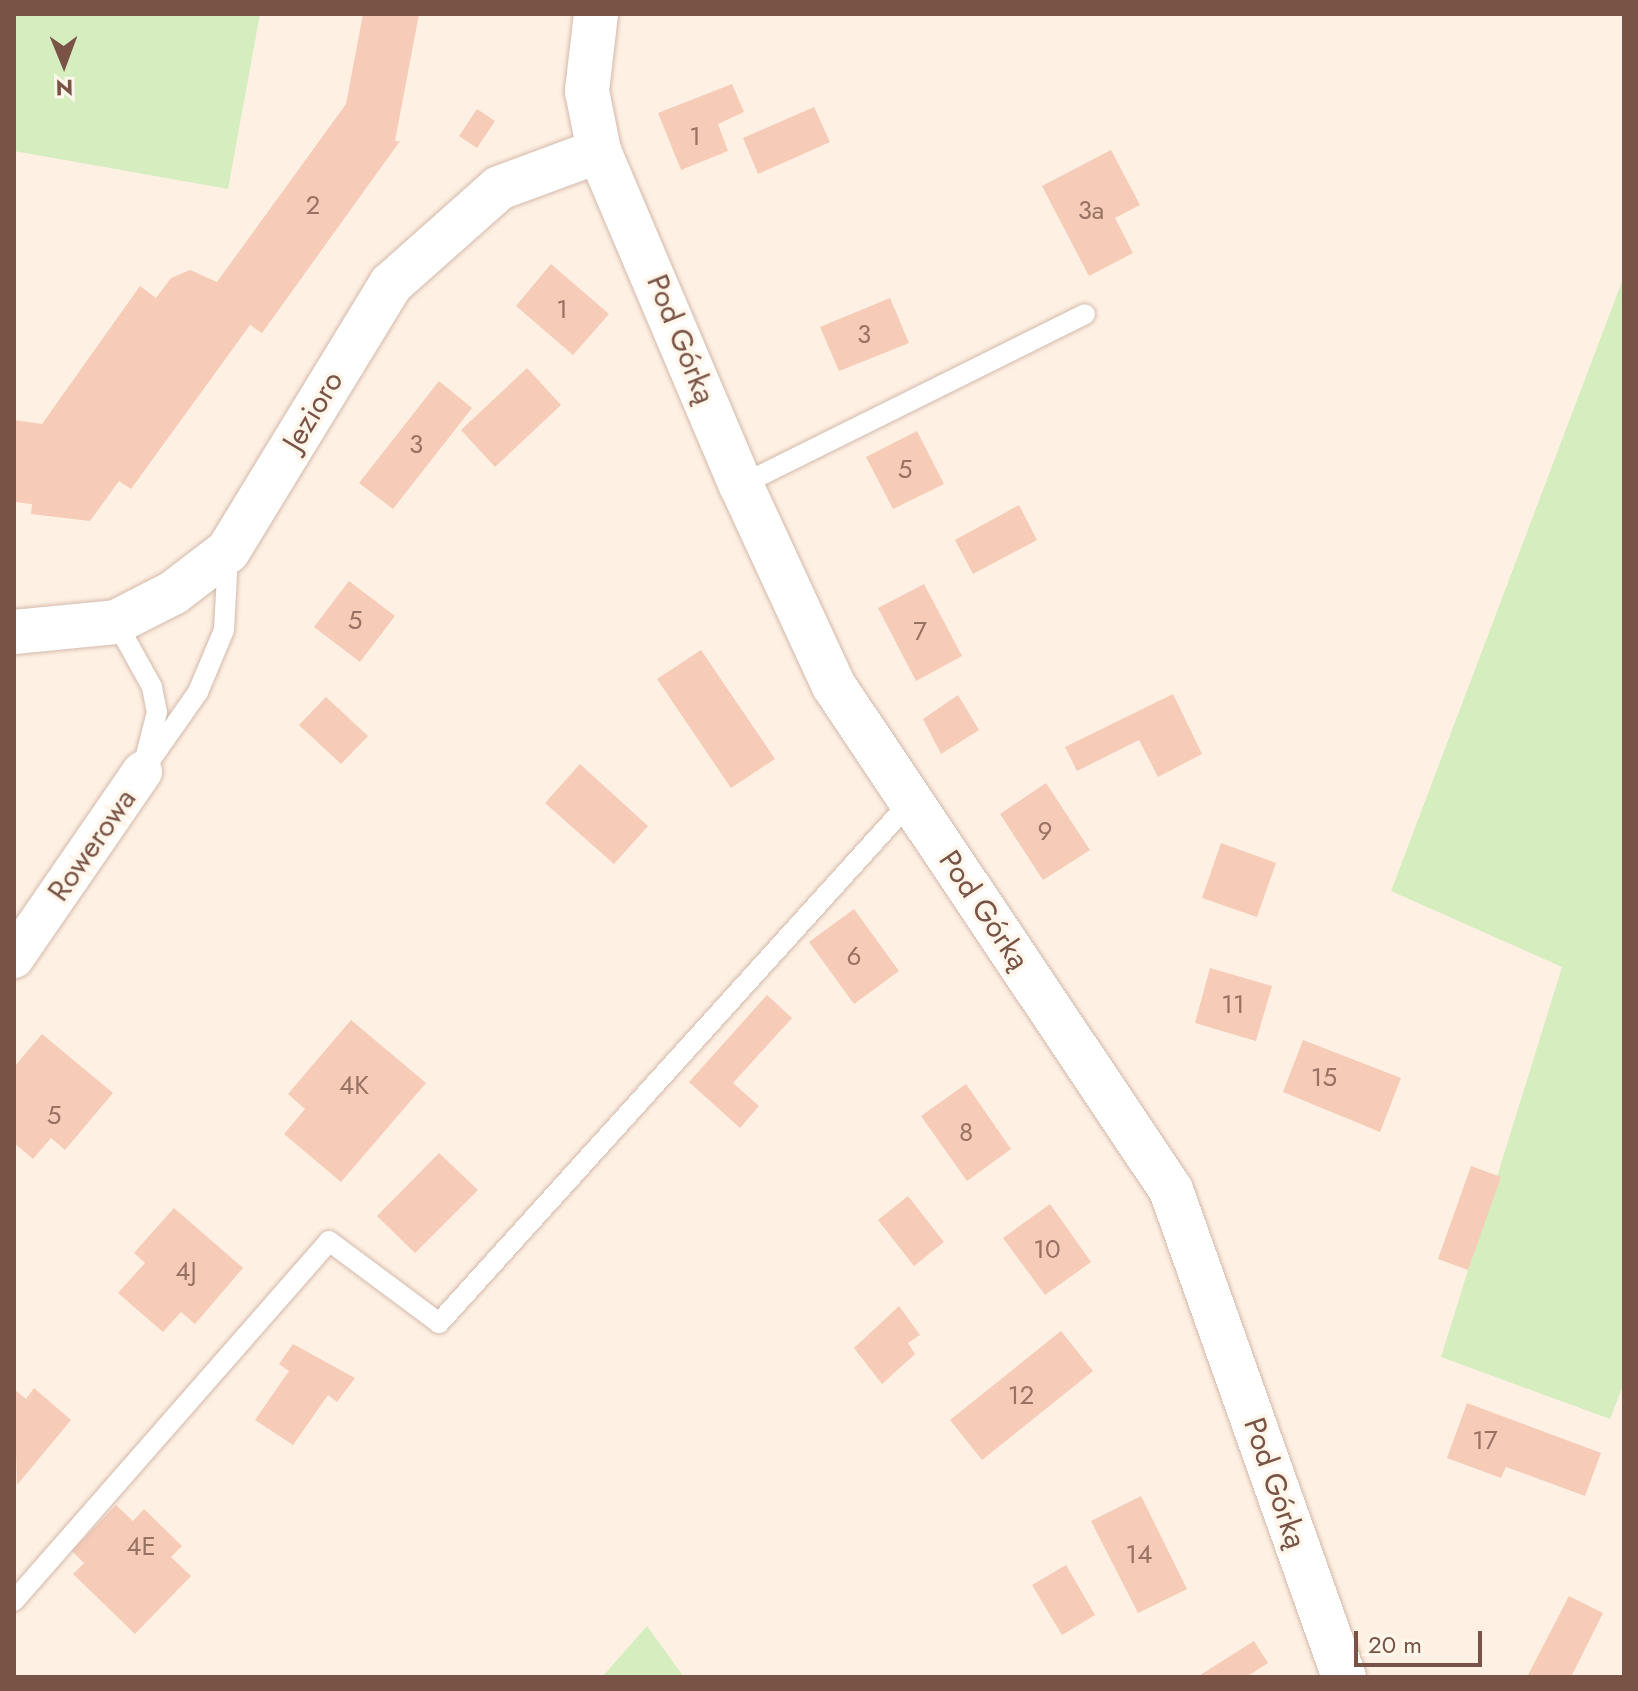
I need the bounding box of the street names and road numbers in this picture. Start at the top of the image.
street label: Pod Górką [639,269,723,409]
street label: Jezioro [275,365,351,457]
street label: Rowerowa [40,782,144,908]
street label: Pod Górką [931,844,1037,976]
street label: Pod Górką [1236,1413,1314,1553]

